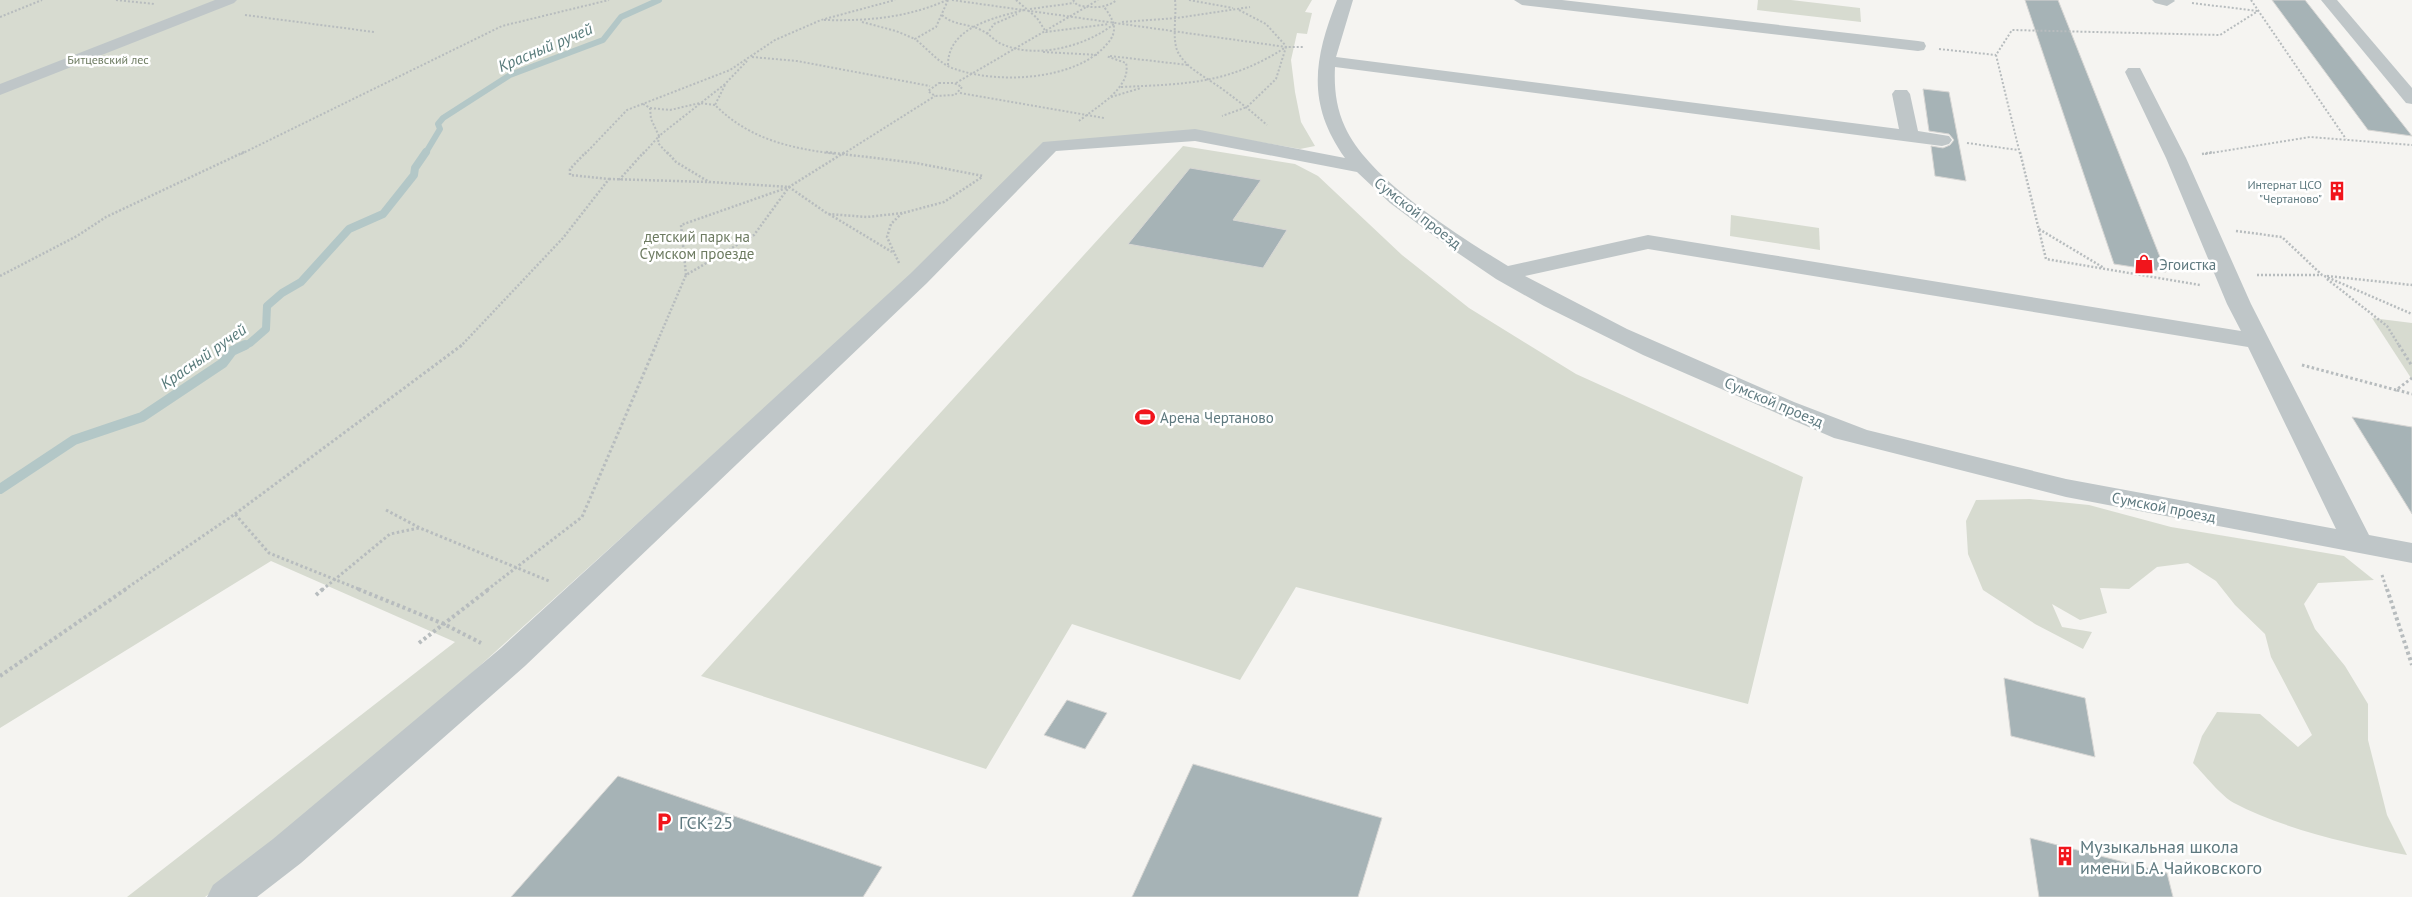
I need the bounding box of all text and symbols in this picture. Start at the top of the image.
water label: Красный ручей [495,18,595,76]
park label: Битцевский лес [67,52,149,67]
street label: Сумской проезд [1371,173,1465,253]
place label: Интернат ЦСО "Чертаново" [2247,177,2322,206]
building icon: Интернат ЦСО "Чертаново" [2326,180,2348,202]
park label: детский парк на Сумском проезде [640,227,754,263]
shop icon: Эгоистка [2133,253,2155,275]
place label: Эгоистка [2159,255,2216,274]
water label: Красный ручей [156,319,250,393]
street label: Сумской проезд [1722,373,1826,431]
sports icon: Арена Чертаново [1134,406,1156,428]
place label: Арена Чертаново [1160,408,1274,427]
street label: Сумской проезд [2110,488,2218,526]
parking icon: ГСК-25 [653,811,675,833]
place label: ГСК-25 [679,811,733,834]
place label: Музыкальная школа имени Б.А.Чайковского [2080,835,2262,879]
building icon: Музыкальная школа имени Б.А.Чайковского [2054,845,2076,867]

